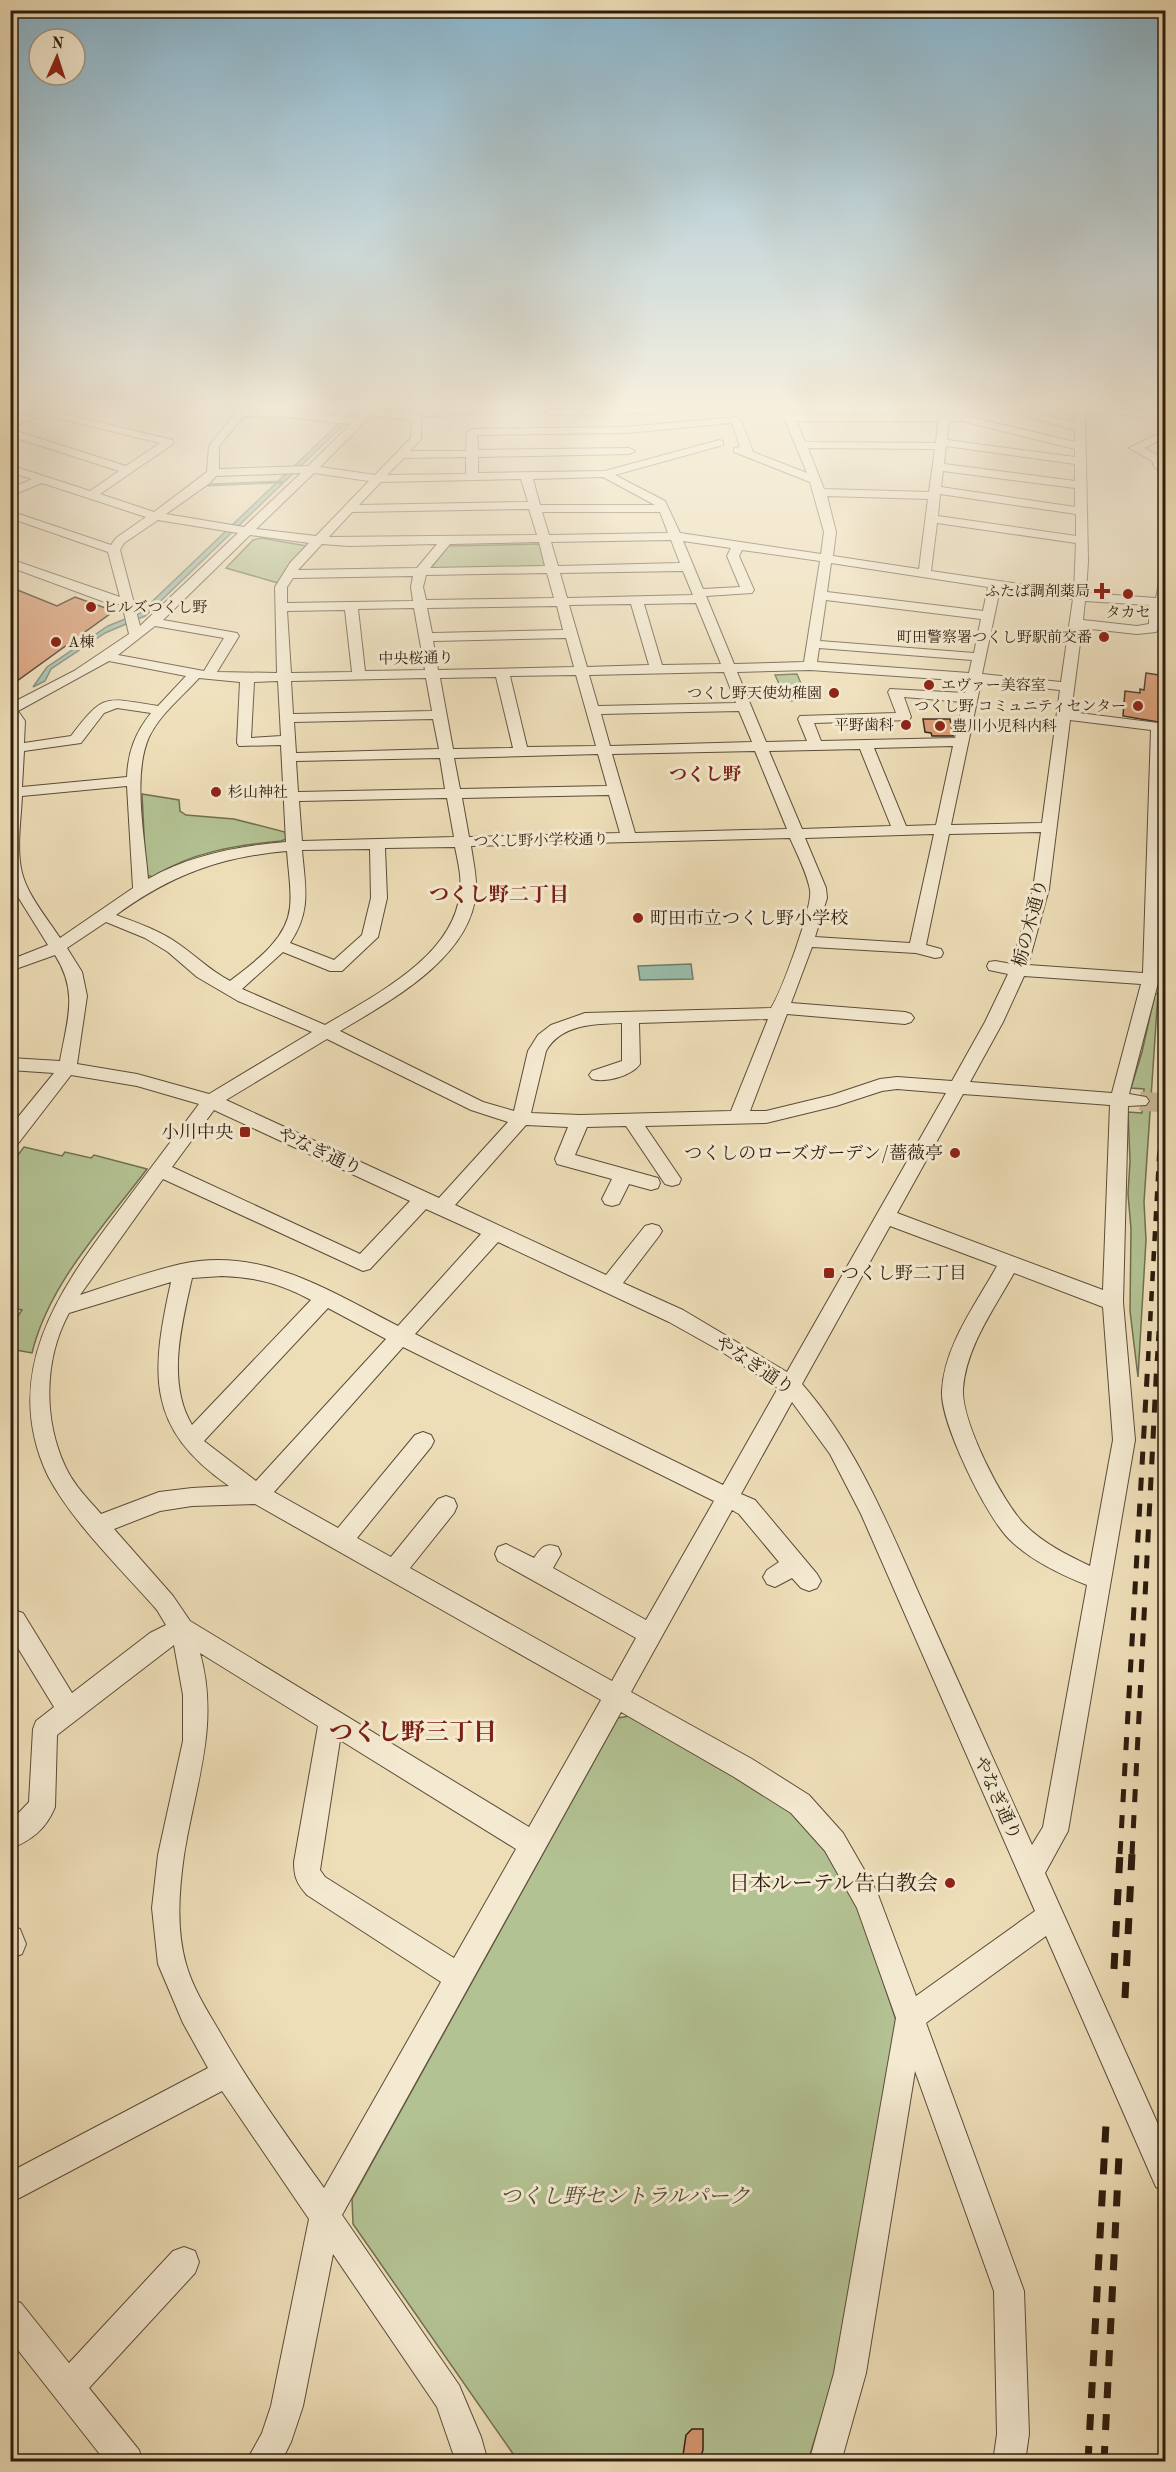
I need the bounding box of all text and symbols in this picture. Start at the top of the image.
north arrow [27,27,87,87]
text: N [51,36,65,52]
place label: ふたば調剤薬局 [985,583,1090,600]
marker: ふたば調剤薬局 [1095,584,1109,598]
marker: タカセ [1121,587,1135,601]
place label: ヒルズつくし野 [103,599,208,616]
marker: ヒルズつくし野 [84,600,98,614]
place label: タカセ [1105,605,1151,621]
place label: 町田警察署つくし野駅前交番 [897,629,1092,646]
marker: 町田警察署つくし野駅前交番 [1097,630,1111,644]
place label: A棟 [68,634,94,651]
marker: A棟 [49,635,63,649]
street label: 中央桜通り [378,649,454,668]
place label: エヴァー美容室 [941,677,1046,694]
marker: エヴァー美容室 [922,678,936,692]
place label: つくし野天使幼稚園 [687,685,822,702]
marker: つくし野天使幼稚園 [827,686,841,700]
place label: つくし野 コミュニティセンター [914,698,1126,715]
marker: つくし野 コミュニティセンター [1131,699,1145,713]
place label: 平野歯科 [834,717,894,734]
marker: 平野歯科 [899,718,913,732]
place label: 豊川小児科内科 [952,718,1057,735]
marker: 豊川小児科内科 [933,719,947,733]
district label: つくし野 [669,765,742,784]
place label: 杉山神社 [228,784,288,801]
marker: 杉山神社 [209,785,223,799]
street label: つくし野小学校通り [473,831,609,850]
street label: 栃の木通り [1009,877,1051,969]
district label: つくし野二丁目 [429,884,569,906]
place label: 町田市立つくし野小学校 [650,908,848,928]
marker: 町田市立つくし野小学校 [631,911,645,925]
place label: 小川中央 [161,1122,233,1142]
street label: やなぎ通り [275,1123,365,1179]
marker: 小川中央 [238,1125,252,1139]
place label: つくしのローズガーデン/薔薇亭 [684,1143,943,1163]
marker: つくしのローズガーデン/薔薇亭 [948,1146,962,1160]
place label: つくし野二丁目 [841,1264,967,1283]
marker: つくし野二丁目 [822,1266,836,1280]
street label: やなぎ通り [712,1332,798,1398]
district label: つくし野三丁目 [329,1719,497,1746]
street label: やなぎ通り [971,1753,1025,1843]
place label: 日本ルーテル告白教会 [729,1872,938,1895]
marker: 日本ルーテル告白教会 [943,1876,957,1890]
park label: つくし野セントラルパーク [500,2185,750,2208]

